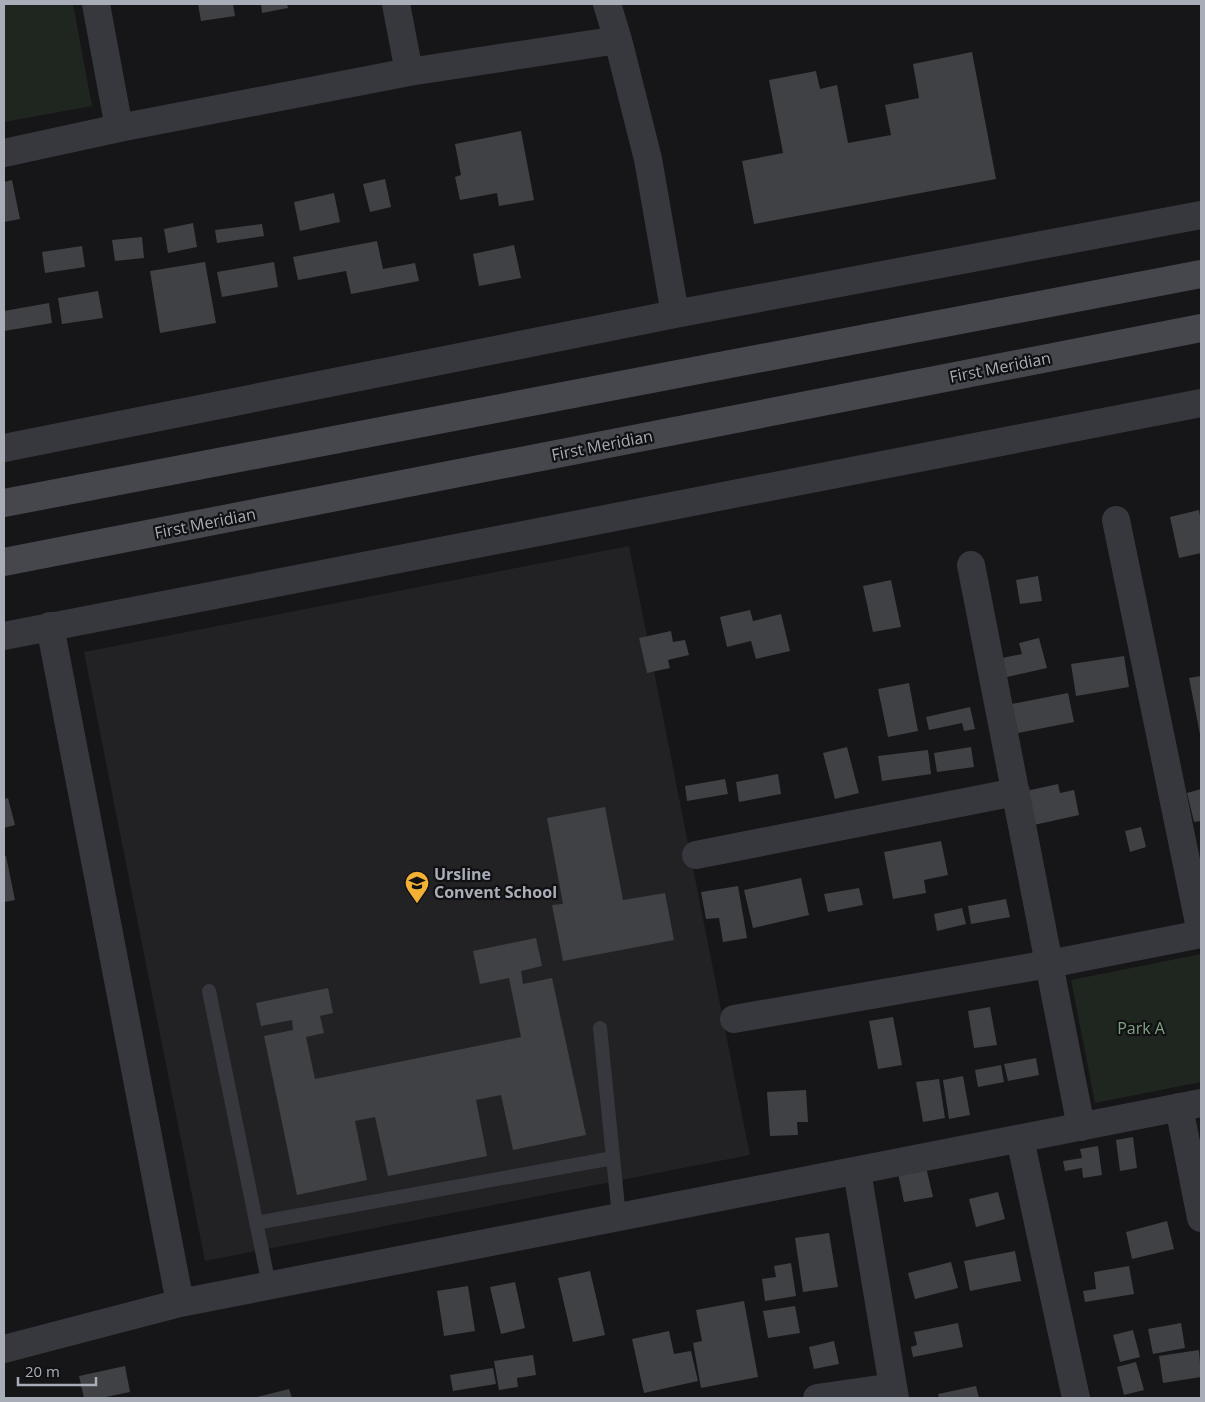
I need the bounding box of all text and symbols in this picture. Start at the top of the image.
street label: First Meridian [947,346,1053,388]
street label: First Meridian [549,424,655,466]
street label: First Meridian [152,502,258,544]
place label: Ursline Convent School [434,863,557,903]
school or university icon: Ursline Convent School [404,870,430,904]
park label: Park A [1117,1017,1166,1039]
scale bar [18,1354,95,1386]
text: 20 m [25,1361,60,1381]

